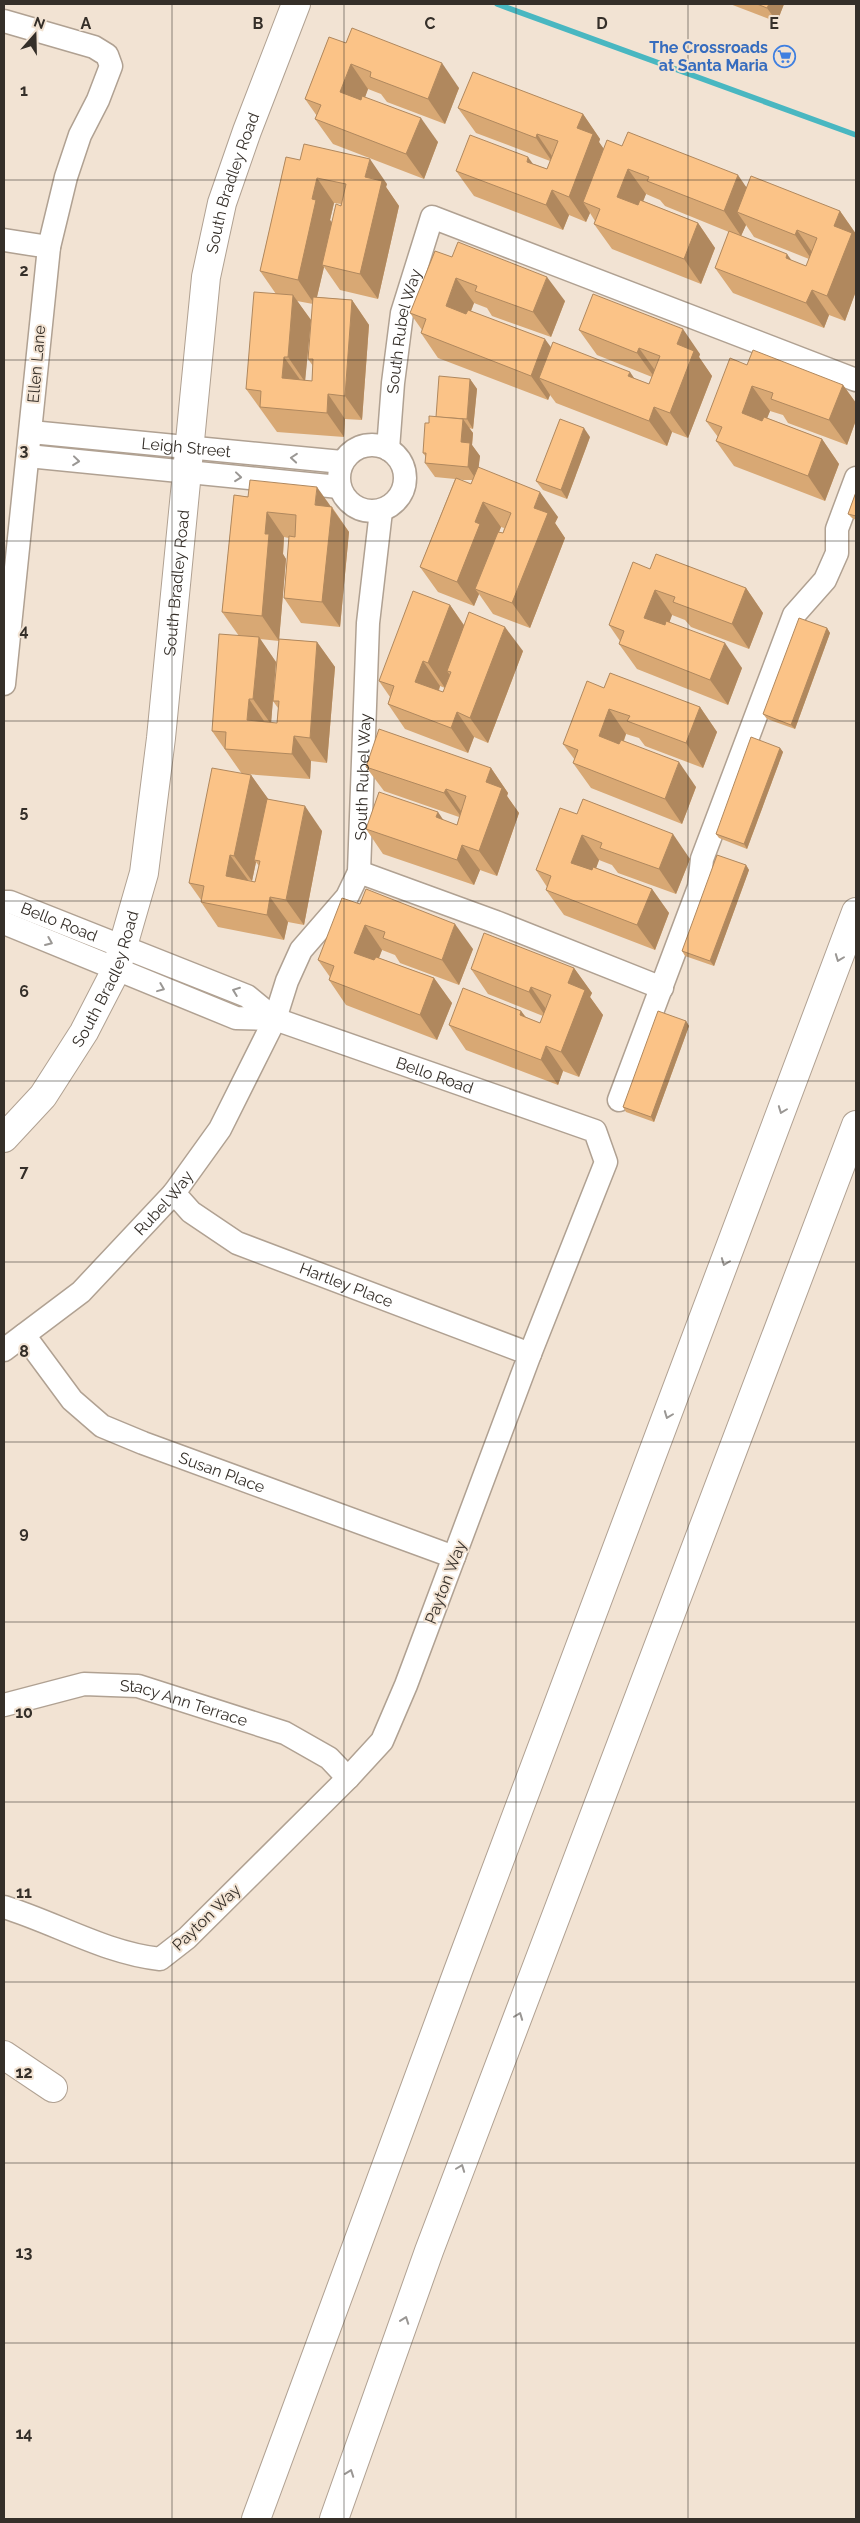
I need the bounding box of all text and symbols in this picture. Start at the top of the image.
north arrow [10,10,60,60]
text: N [32,13,47,32]
text: A [81,14,92,33]
text: B [253,14,264,33]
text: C [425,14,436,33]
text: D [596,14,608,33]
text: E [769,14,779,33]
place label: The Crossroads at Santa Maria [649,38,768,75]
supermarket icon: The Crossroads at Santa Maria [772,44,796,68]
text: 1 [20,81,28,100]
street label: South Bradley Road [202,110,263,255]
text: 2 [19,261,29,280]
street label: South Rubel Way [383,266,425,394]
street label: Ellen Lane [24,324,49,404]
street label: Leigh Street [141,434,232,461]
text: 3 [20,441,29,460]
one-way arrow [290,453,298,464]
one-way arrow [73,455,81,466]
one-way arrow [234,472,242,483]
street label: South Bradley Road [160,509,193,657]
text: 4 [19,621,29,640]
street label: South Rubel Way [351,713,375,841]
text: 5 [20,802,29,821]
street label: Bello Road [18,898,100,946]
street label: South Bradley Road [68,909,143,1051]
one-way arrow [44,935,53,946]
one-way arrow [835,953,845,962]
text: 6 [19,982,29,1001]
one-way arrow [157,982,165,992]
one-way arrow [232,987,240,997]
street label: Bello Road [393,1053,476,1098]
one-way arrow [778,1105,788,1114]
text: 7 [20,1162,29,1181]
street label: Rubel Way [130,1167,197,1239]
one-way arrow [721,1258,731,1266]
street label: Hartley Place [297,1259,396,1311]
text: 8 [19,1342,29,1361]
one-way arrow [664,1410,674,1418]
street label: Susan Place [176,1448,267,1497]
text: 9 [19,1523,29,1542]
street label: Payton Way [421,1538,470,1626]
street label: Stacy Ann Terrace [120,1676,250,1730]
text: 10 [15,1703,33,1722]
street label: Payton Way [168,1880,245,1955]
text: 11 [16,1883,32,1902]
one-way arrow [513,2012,523,2021]
text: 12 [16,2063,32,2082]
one-way arrow [455,2164,465,2173]
text: 13 [16,2243,32,2262]
one-way arrow [399,2316,409,2325]
text: 14 [15,2424,33,2443]
one-way arrow [344,2470,354,2478]

